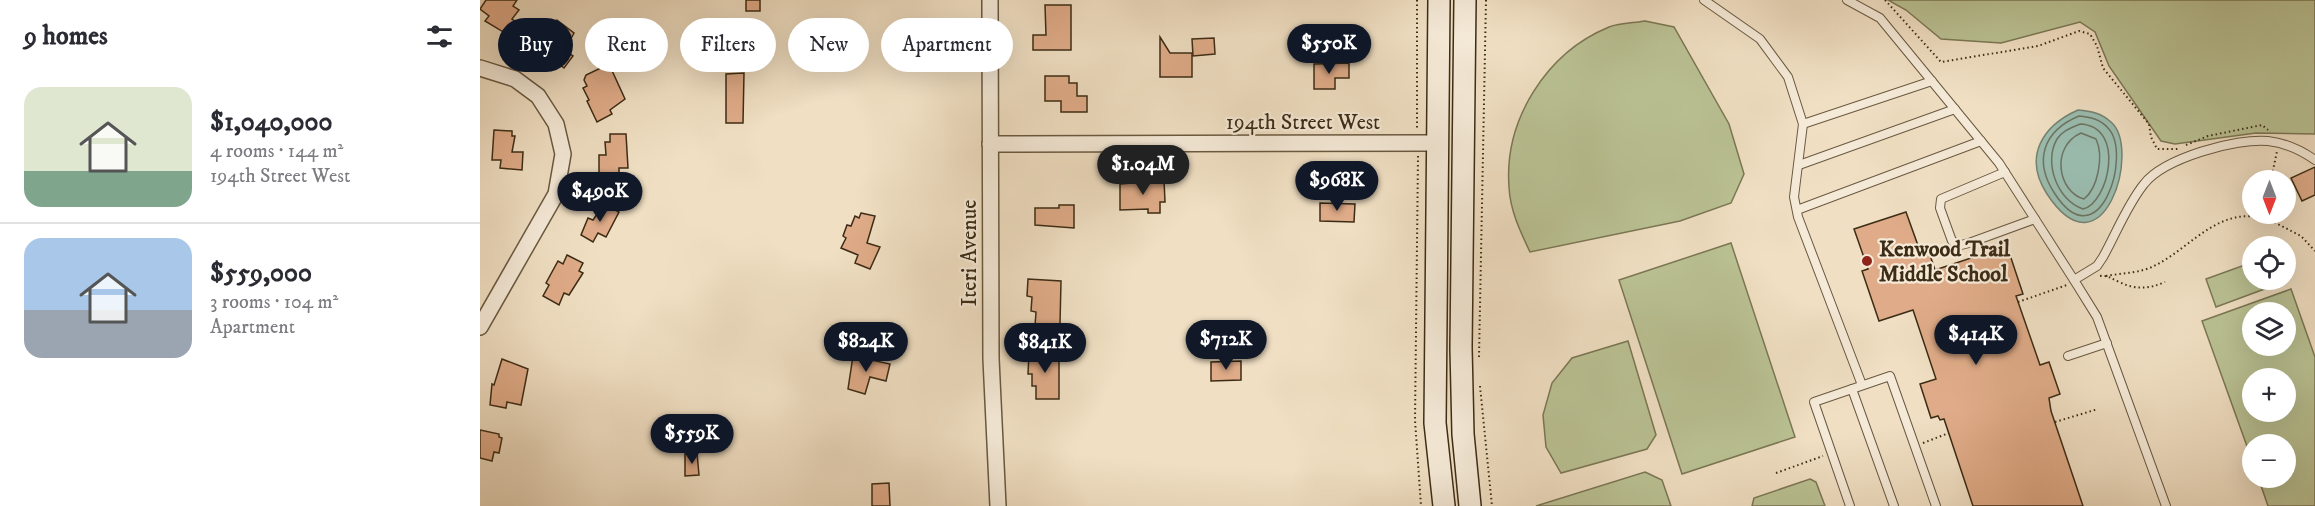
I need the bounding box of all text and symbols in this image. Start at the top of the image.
chip: Buy [498,18,573,72]
chip: Rent [585,18,668,72]
chip: Filters [680,18,776,72]
chip: New [788,18,869,72]
chip: Apartment [881,18,1013,72]
text: 9 homes [24,20,108,53]
icon: filters [423,20,456,53]
pin: $550K [1287,24,1371,75]
text: $550K [1301,31,1357,56]
text: $1,040,000 [210,106,333,139]
street label: 194th Street West [1226,109,1380,136]
icon: home [72,111,144,183]
text: 4 rooms · 144 m² [210,139,343,164]
pin: $1.04M [1094,145,1192,196]
text: $1.04M [1111,152,1175,177]
pin: $968K [1295,161,1379,212]
text: 194th Street West [210,164,350,189]
text: $968K [1309,168,1365,193]
north arrow [2242,170,2296,224]
map controls [2242,170,2296,488]
pin: $490K [558,172,642,223]
text: $490K [571,179,629,204]
street label: Iteri Avenue [956,200,983,306]
place label: Kenwood Trail Middle School [1879,236,2010,288]
button: locate [2242,236,2296,290]
marker: Kenwood Trail Middle School [1860,254,1874,268]
text: $559,000 [210,257,312,290]
icon: home [72,262,144,334]
text: 3 rooms · 104 m² [210,290,338,315]
button: layers [2242,302,2296,356]
text: Apartment [210,315,295,340]
pin: $414K [1934,315,2018,366]
pin: $712K [1184,320,1268,371]
pin: $824K [824,322,908,373]
text: $414K [1948,322,2004,347]
pin: $841K [1003,323,1087,374]
text: $712K [1200,327,1252,352]
text: $824K [838,329,894,354]
text: $841K [1018,330,1072,355]
button: + [2242,368,2296,422]
pin: $559K [650,414,734,465]
text: $559K [665,421,719,446]
button: − [2242,434,2296,488]

